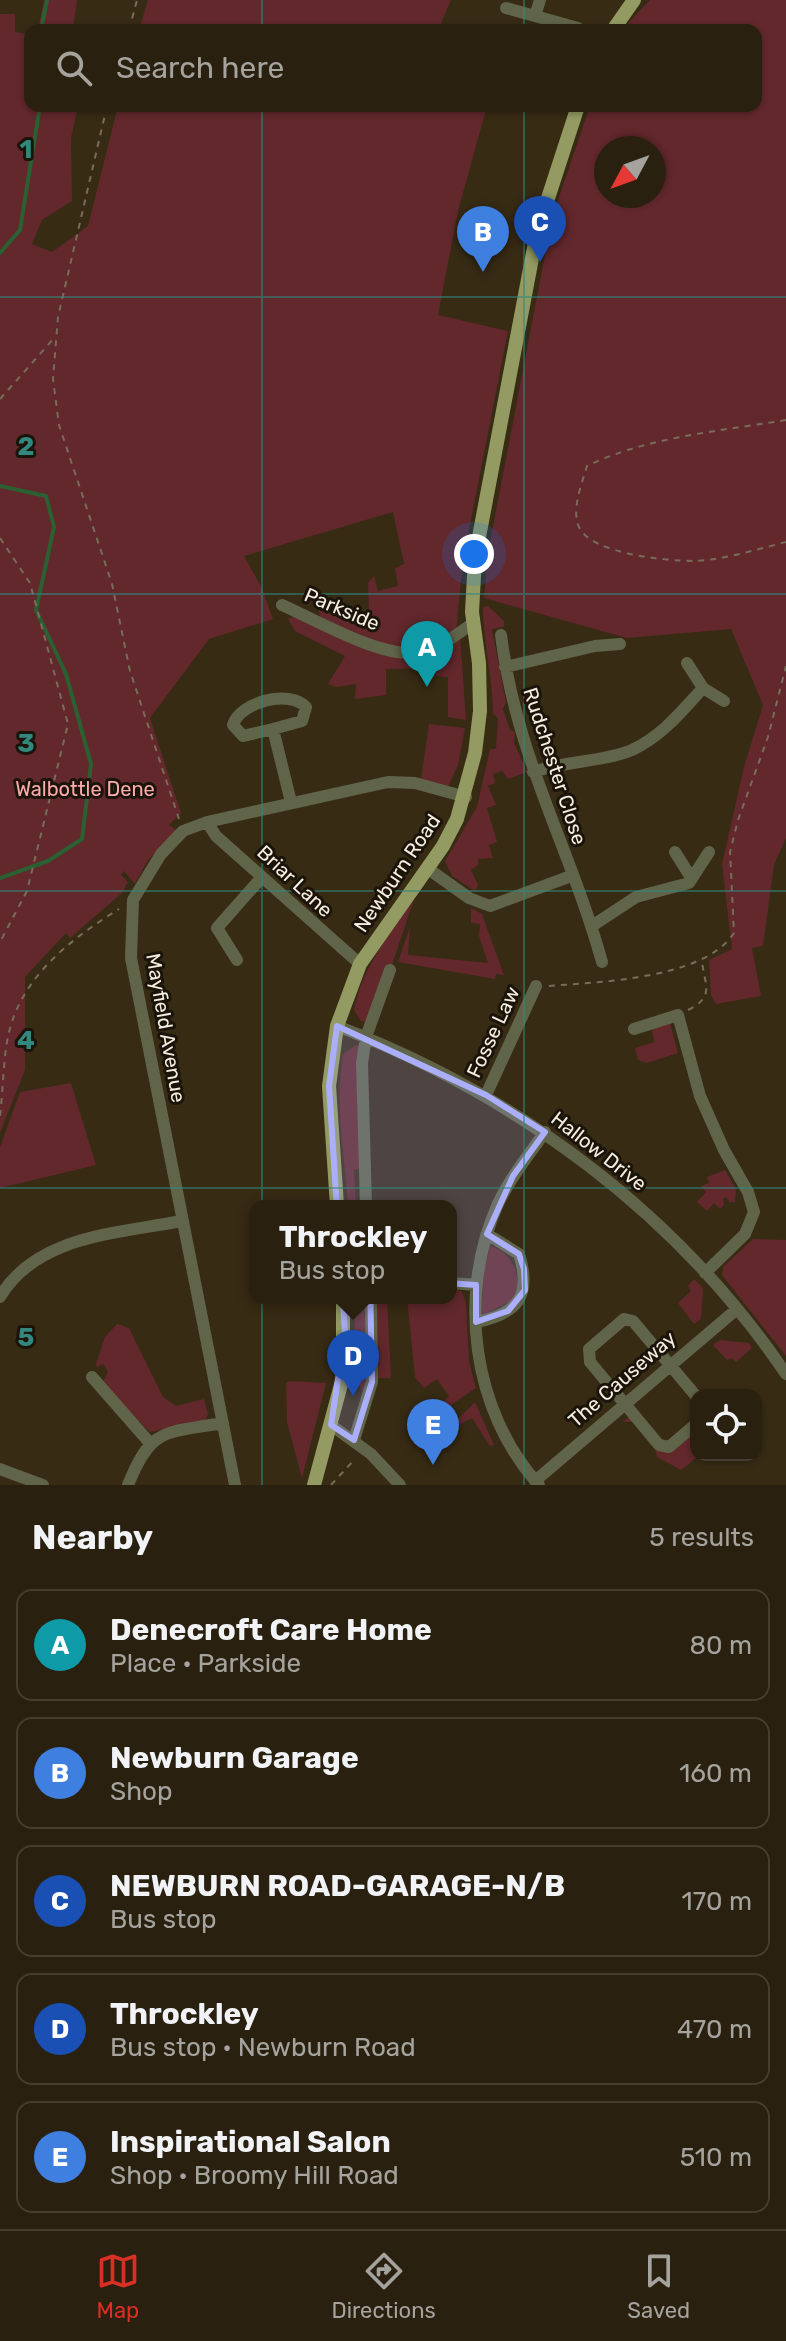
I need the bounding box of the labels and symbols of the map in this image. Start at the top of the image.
text: 1 [20,134,32,165]
north arrow [594,136,666,208]
pin: C [514,196,566,262]
pin: B [457,206,509,272]
text: 2 [18,431,34,462]
your location [454,534,494,574]
street label: Parkside [301,582,383,636]
pin: A [401,621,453,687]
street label: Rudchester Close [518,684,592,848]
text: 3 [17,728,35,759]
park label: Walbottle Dene [15,777,155,801]
street label: Newburn Road [349,810,445,936]
street label: Briar Lane [252,840,338,922]
street label: Mayfield Avenue [141,952,191,1104]
street label: Fosse Law [461,983,525,1081]
text: 4 [17,1025,35,1056]
street label: Hallow Drive [546,1106,652,1196]
text: 5 [18,1322,34,1353]
street label: The Causeway [563,1326,681,1432]
pin: D [327,1330,379,1396]
pin: E [407,1399,459,1465]

